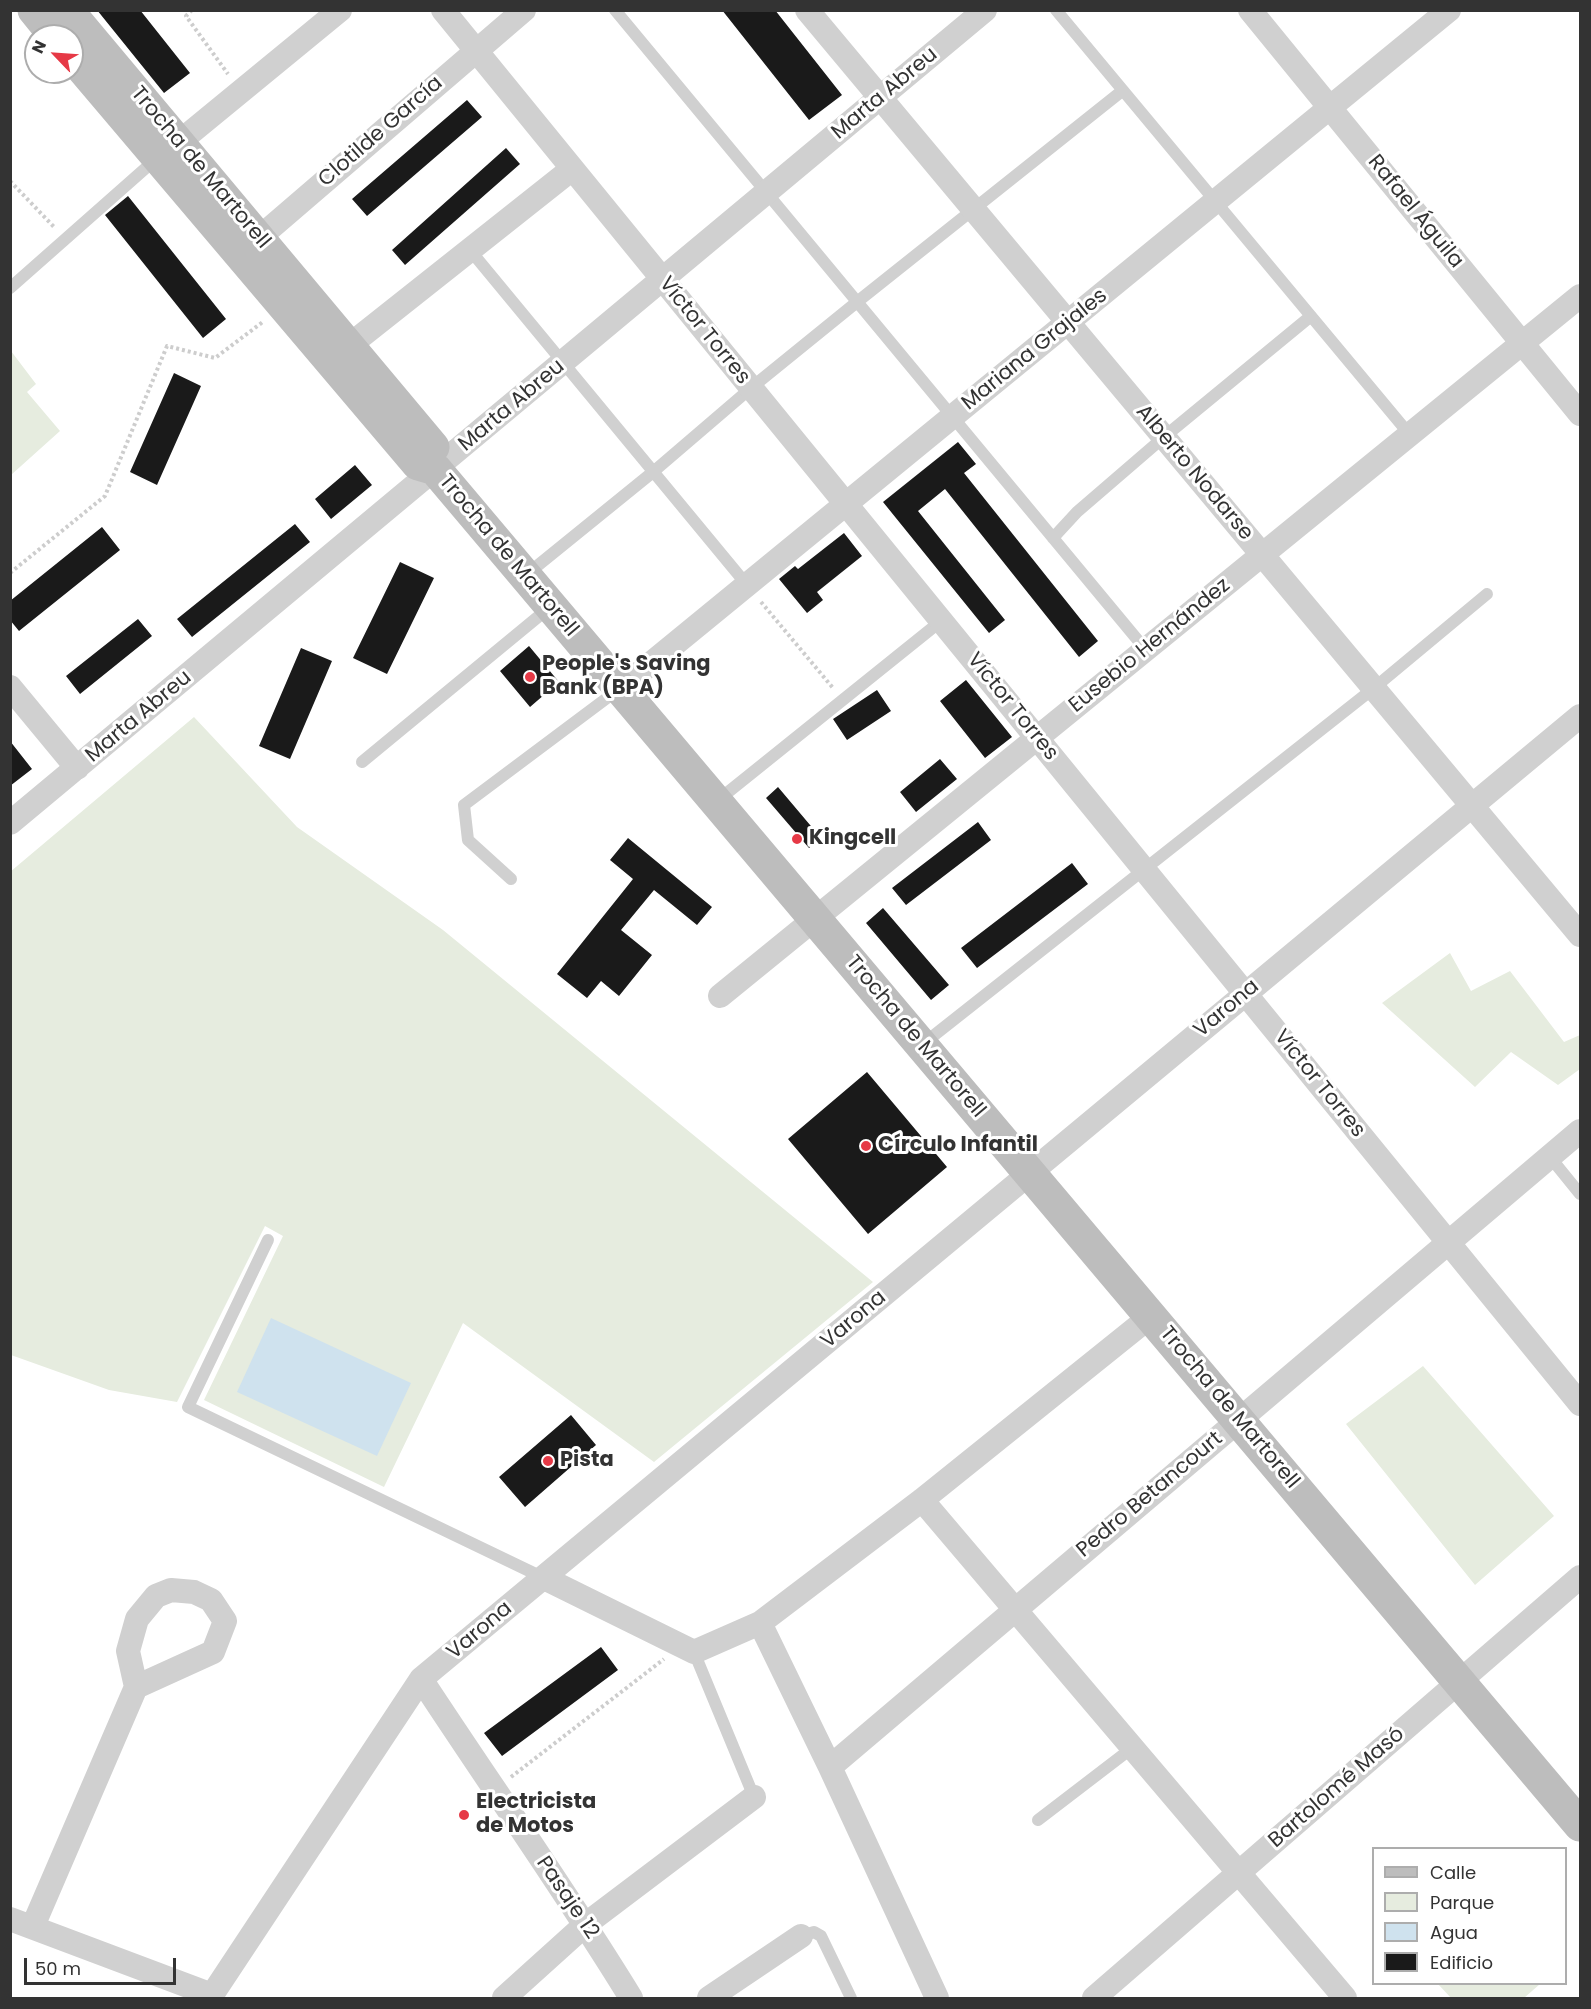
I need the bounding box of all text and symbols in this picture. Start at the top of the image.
north arrow [24,24,84,84]
text: N [26,37,52,57]
street label: Marta Abreu [827,43,943,145]
street label: Clotilde García [314,71,448,193]
street label: Trocha de Martorell [125,82,275,254]
street label: Rafael Águila [1362,150,1468,274]
street label: Víctor Torres [653,272,755,390]
street label: Mariana Grajales [957,284,1113,416]
street label: Marta Abreu [454,355,570,457]
street label: Alberto Nodarse [1130,400,1258,546]
street label: Trocha de Martorell [433,470,583,642]
street label: Eusebio Hernández [1064,573,1236,719]
street label: Víctor Torres [961,648,1063,766]
place label: People's Saving Bank (BPA) [542,652,711,702]
street label: Marta Abreu [81,666,197,768]
marker: People's Saving Bank (BPA) [523,670,537,684]
place label: Kingcell [809,826,896,852]
marker: Kingcell [790,832,804,846]
street label: Trocha de Martorell [840,951,990,1123]
street label: Varona [1189,975,1265,1043]
street label: Víctor Torres [1268,1025,1370,1143]
place label: Círculo Infantil [878,1133,1038,1159]
marker: Círculo Infantil [859,1139,873,1153]
street label: Varona [816,1286,892,1354]
street label: Trocha de Martorell [1154,1322,1304,1494]
street label: Pedro Betancourt [1072,1427,1228,1563]
place label: Pista [560,1448,614,1474]
marker: Pista [541,1454,555,1468]
street label: Varona [442,1597,518,1665]
street label: Bartolomé Masó [1264,1722,1410,1854]
place label: Electricista de Motos [476,1790,596,1840]
marker: Electricista de Motos [457,1808,471,1822]
legend [1372,1847,1567,1985]
street label: Pasaje 12 [530,1852,604,1944]
text: Calle [1430,1860,1476,1885]
text: Parque [1430,1890,1494,1915]
text: Agua [1430,1920,1478,1945]
scale bar [27,1946,178,1984]
text: Edificio [1430,1950,1493,1975]
text: 50 m [35,1956,81,1981]

